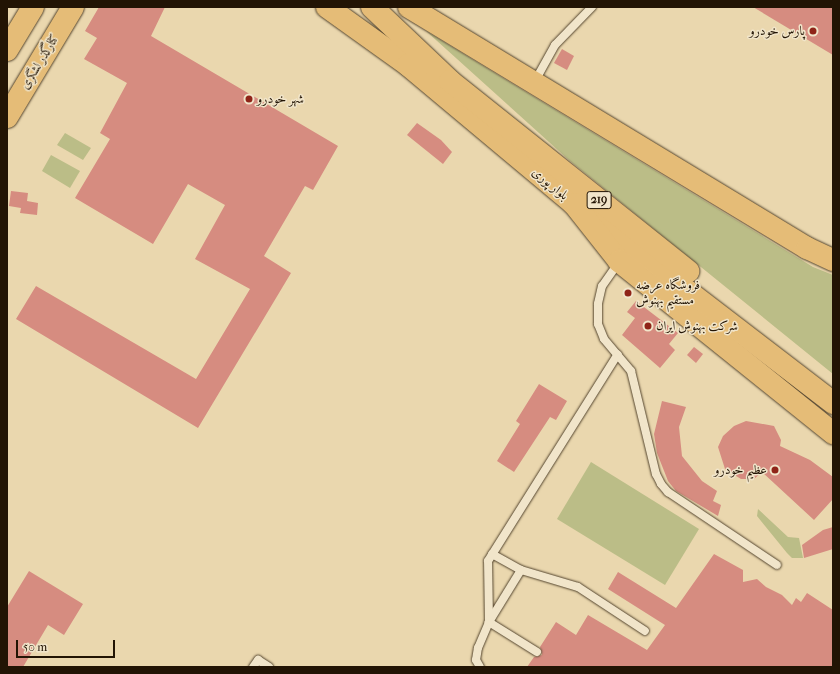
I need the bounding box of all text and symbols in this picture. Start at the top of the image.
place label: پارس خودرو [749,23,805,39]
marker: پارس خودرو [808,26,818,36]
street label: کنارگذر لشگری [17,31,63,93]
place label: شهر خودرو [257,91,304,107]
marker: شهر خودرو [244,94,254,104]
street label: بلوار پوری [529,164,571,204]
road number: 219 [586,190,612,210]
place label: فروشگاه عرضه مستقیم بهنوش [636,278,700,309]
marker: فروشگاه عرضه مستقیم بهنوش [623,288,633,298]
place label: شرکت بهنوش ایران [656,318,738,334]
marker: شرکت بهنوش ایران [643,321,653,331]
place label: عظیم خودرو [714,462,767,478]
marker: عظیم خودرو [770,465,780,475]
scale bar [18,632,117,658]
text: 50 m [23,640,47,654]

